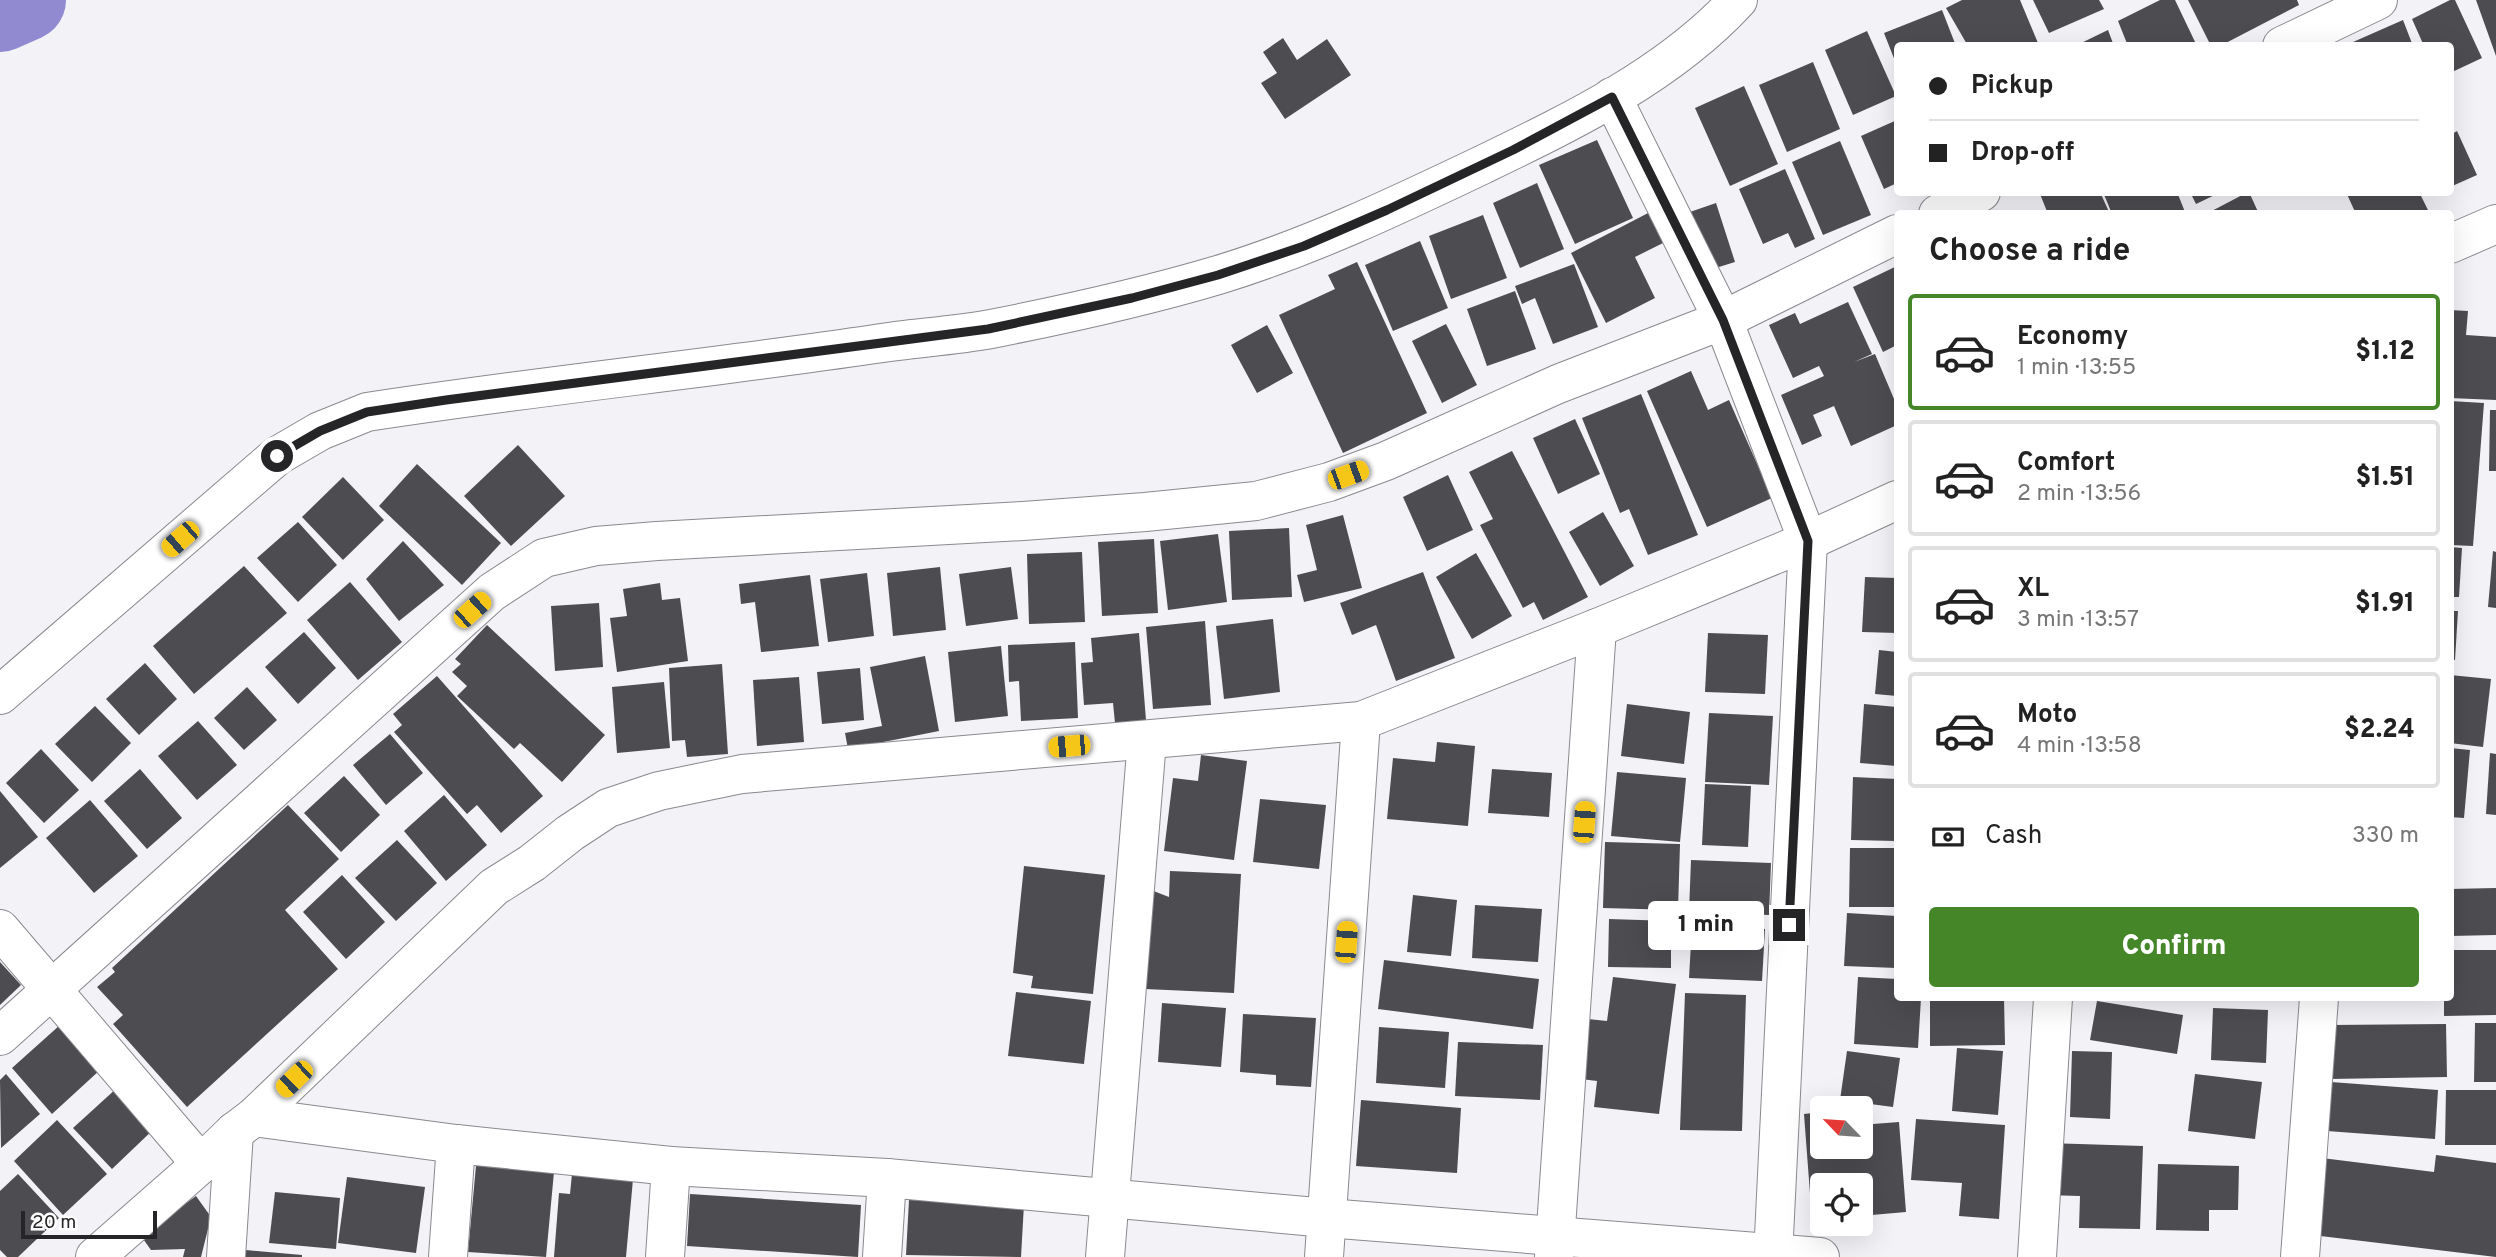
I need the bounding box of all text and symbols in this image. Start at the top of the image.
text: Pickup [1971,70,2054,103]
text: Drop-off [1971,137,2074,170]
text: Choose a ride [1929,232,2130,272]
icon: car [1933,321,1996,384]
text: Economy [2017,321,2128,354]
text: $1.12 [2355,336,2415,369]
text: 1 min · 13:55 [2017,354,2136,383]
route start [261,440,293,472]
icon: car [1933,447,1996,510]
text: Comfort [2017,447,2115,480]
car [1325,458,1372,492]
text: $1.51 [2355,462,2415,495]
text: 2 min · 13:56 [2017,480,2141,509]
car [158,517,203,561]
icon: car [1933,573,1996,636]
text: XL [2017,573,2049,606]
car [450,588,495,632]
text: $1.91 [2355,588,2415,621]
text: 3 min · 13:57 [2017,606,2139,635]
icon: car [1933,699,1996,762]
text: Moto [2017,699,2077,732]
text: $2.24 [2344,714,2415,747]
text: 4 min · 13:58 [2017,732,2142,761]
car [1048,734,1091,758]
car [1573,800,1596,844]
icon: cash [1929,818,1967,856]
text: Cash [1985,820,2042,853]
text: 330 m [2352,822,2419,851]
callout: 1 min [1649,900,1764,950]
button: Confirm [1929,907,2419,987]
route end [1773,909,1805,941]
text: 1 min [1678,911,1734,940]
car [1335,920,1358,964]
car [272,1057,317,1101]
north arrow [1810,1096,1872,1158]
map controls [1810,1096,1873,1236]
button: locate [1810,1173,1873,1236]
scale bar [21,1208,158,1240]
text: 20 m [32,1211,76,1235]

